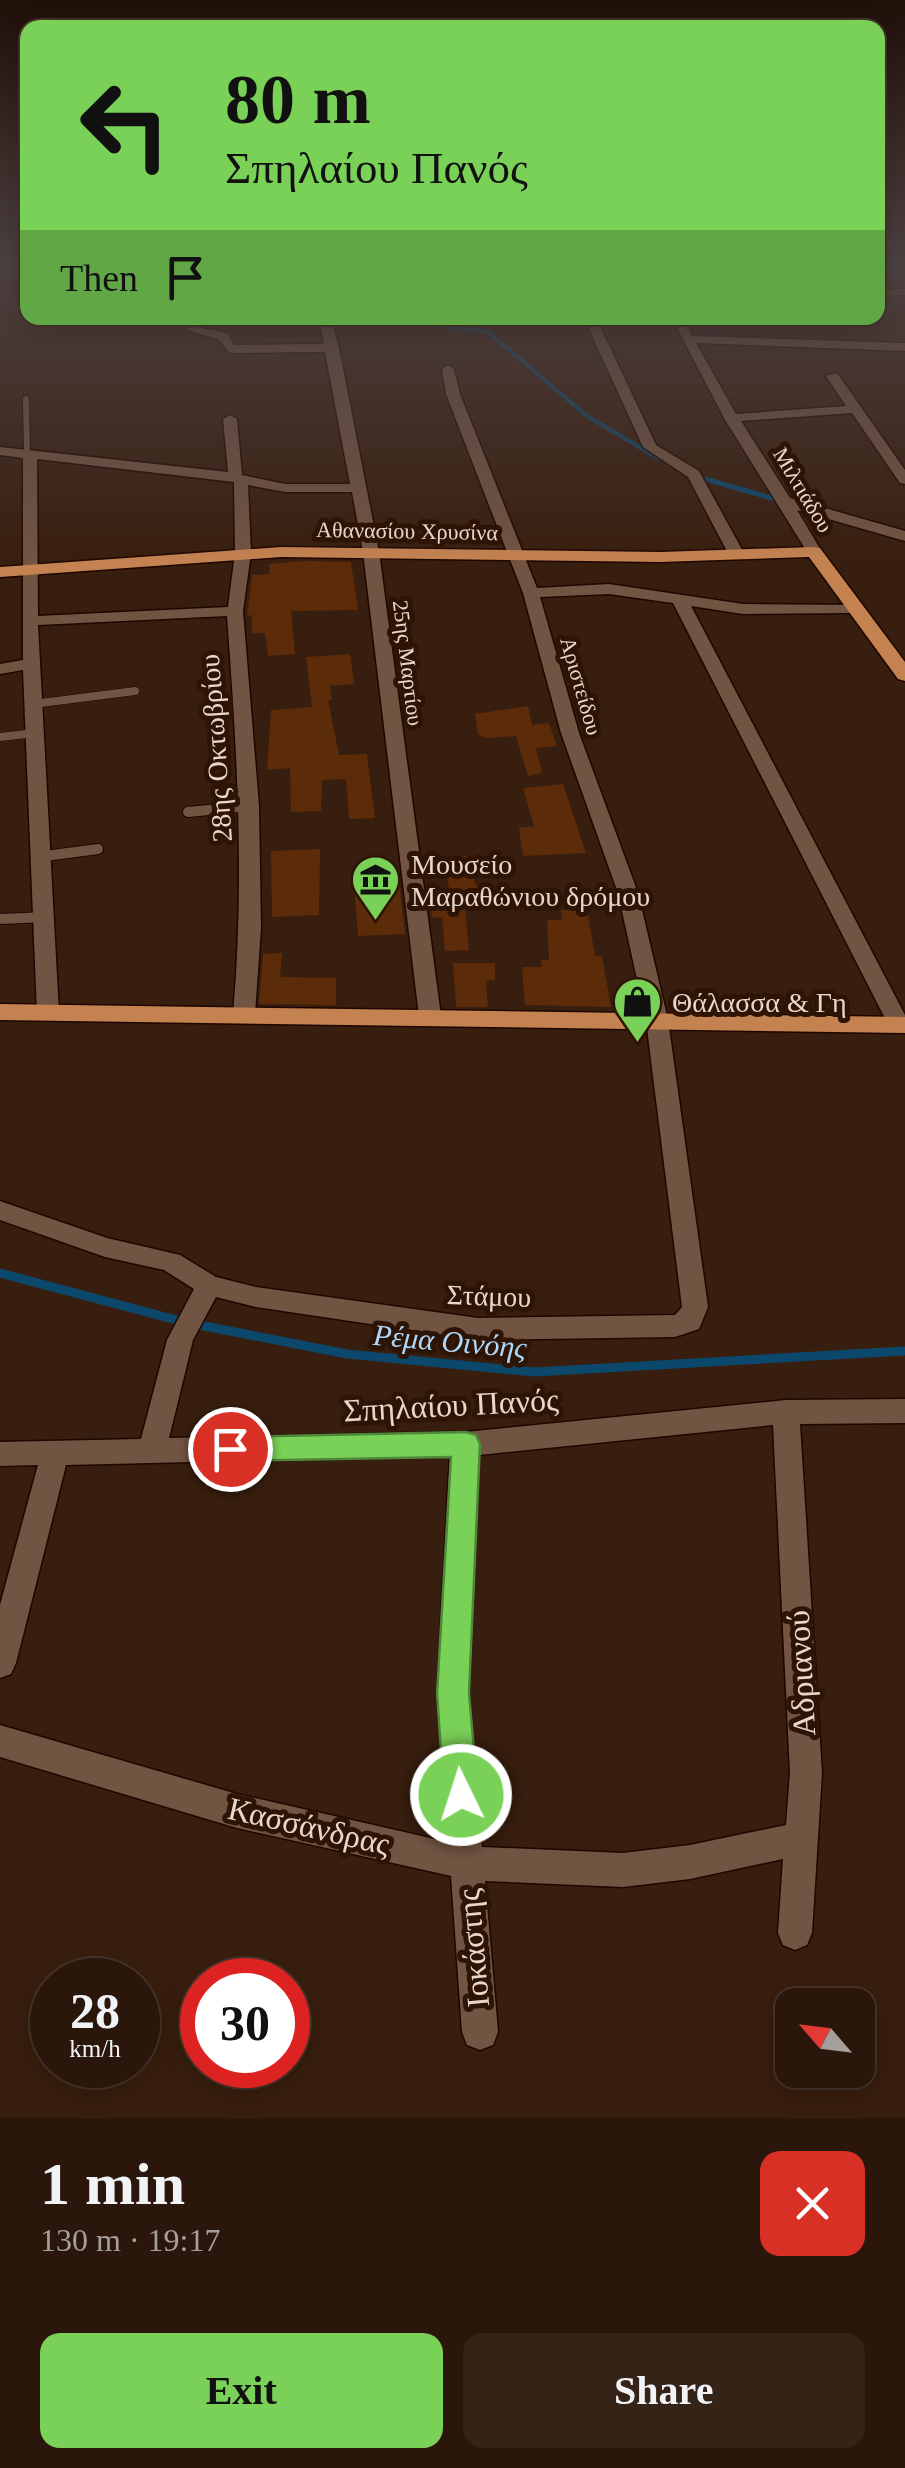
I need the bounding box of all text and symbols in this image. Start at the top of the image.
icon: left [60,60,190,190]
text: 80 m [225,61,371,138]
text: Σπηλαίου Πανός [225,143,528,193]
icon: arrive [158,250,213,305]
text: Then [60,257,138,299]
street label: Μιλτιάδου [768,443,838,537]
street label: Αθανασίου Χρυσίνα [316,517,498,545]
street label: 25ης Μαρτίου [388,599,428,727]
street label: Αριστείδου [555,634,607,738]
street label: 28ης Οκτωβρίου [194,653,238,843]
place label: Μουσείο Μαραθώνιου δρόμου [411,849,650,912]
museum icon: Μουσείο Μαραθώνιου δρόμου [350,854,402,922]
shop icon: Θάλασσα & Γη [611,976,663,1044]
place label: Θάλασσα & Γη [672,987,847,1018]
street label: Στάμου [446,1279,532,1313]
water label: Ρέμα Οινόης [371,1318,529,1364]
street label: Σπηλαίου Πανός [343,1381,560,1429]
pin [188,1407,273,1492]
icon: arrive [203,1422,258,1477]
street label: Αδριανού [780,1609,822,1737]
position arrow [409,1743,513,1847]
street label: Κασσάνδρας [225,1790,394,1862]
street label: Ιοκάστης [450,1887,496,2009]
speed limit sign: 30 [180,1958,310,2088]
text: 28 [70,1983,120,2039]
north arrow [775,1988,875,2088]
map controls [775,1988,875,2088]
text: km/h [69,2035,121,2062]
text: 1 min [40,2151,185,2217]
button: close [760,2151,865,2256]
text: 130 m · 19:17 [40,2222,220,2258]
button: Exit [40,2333,443,2448]
button: Share [463,2333,865,2448]

